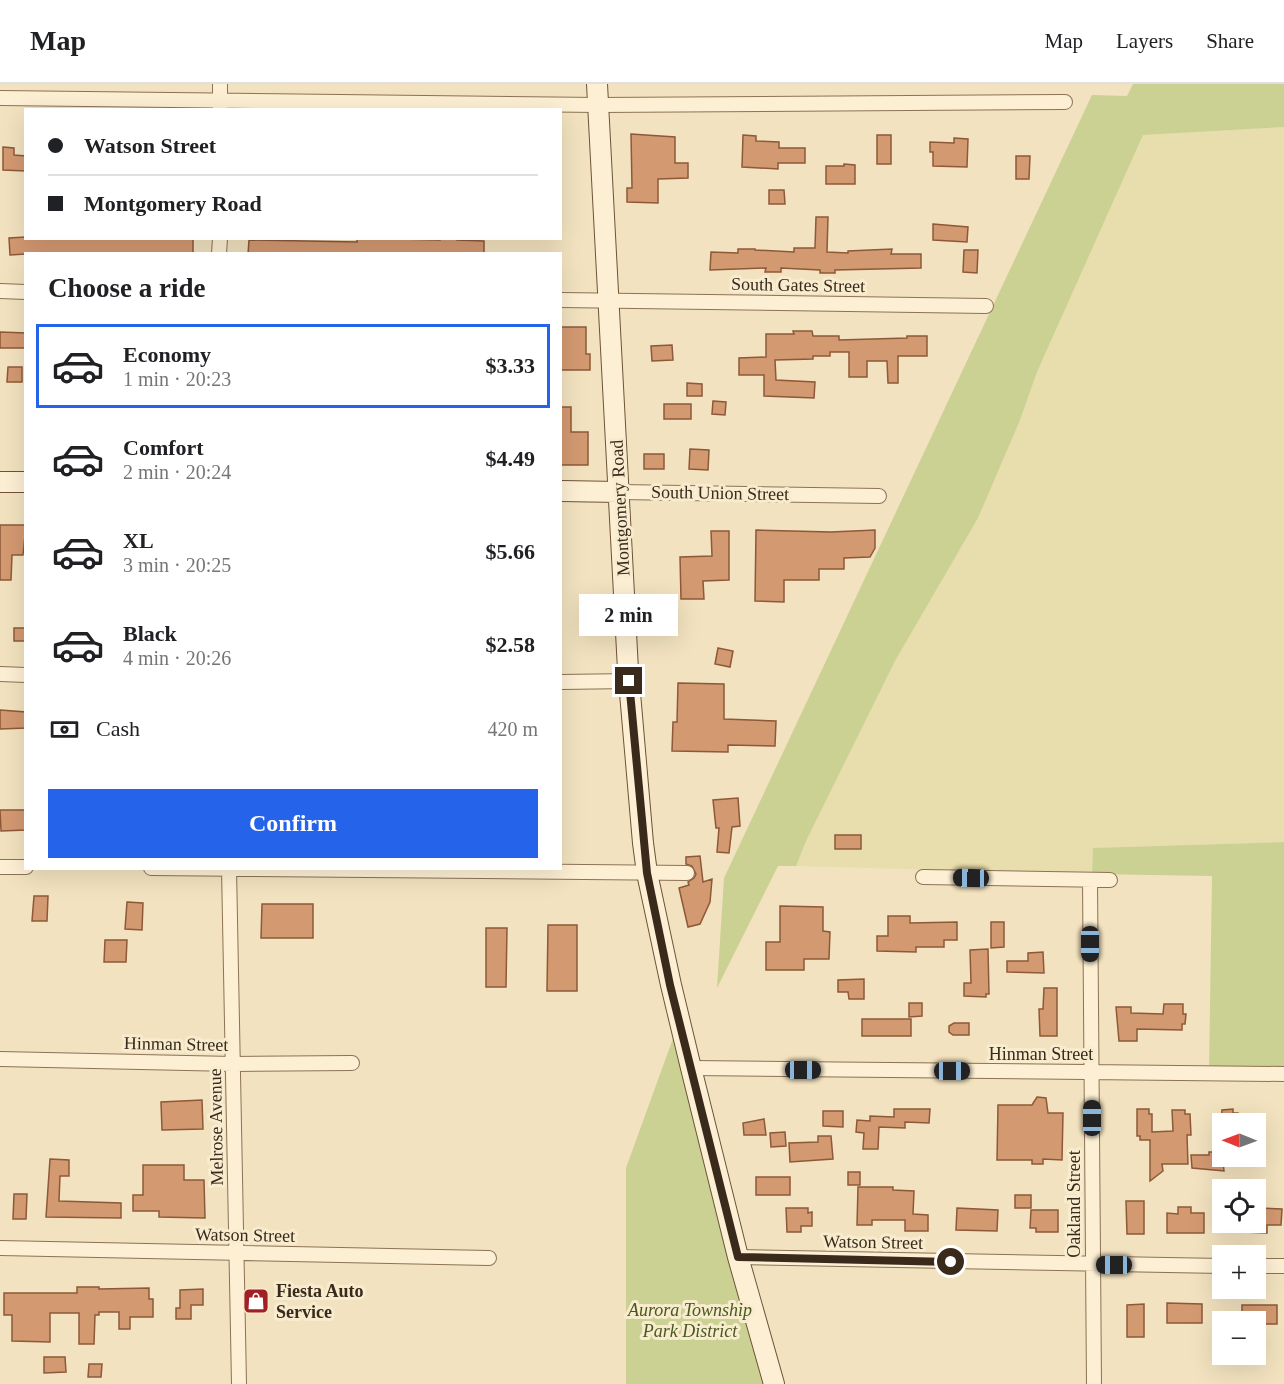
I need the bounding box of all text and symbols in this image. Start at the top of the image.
text: Map [30,25,86,56]
text: Map [1045,29,1083,53]
text: Layers [1116,29,1173,53]
text: Share [1206,29,1254,53]
text: Watson Street [84,133,216,158]
text: Montgomery Road [84,191,262,216]
text: Choose a ride [48,273,206,303]
street label: South Gates Street [731,274,865,296]
icon: car [51,339,105,393]
text: Economy [123,342,211,367]
text: $3.33 [486,353,535,378]
text: 1 min · 20:23 [123,368,231,390]
icon: car [51,432,105,486]
text: Comfort [123,435,204,460]
street label: Montgomery Road [606,439,634,577]
text: $4.49 [486,446,535,471]
text: 2 min · 20:24 [123,461,231,483]
street label: South Union Street [651,482,789,504]
icon: car [51,525,105,579]
text: XL [123,528,154,553]
text: $5.66 [486,539,535,564]
text: 3 min · 20:25 [123,554,231,576]
callout: 2 min [580,594,678,636]
text: 2 min [604,604,653,626]
icon: car [51,618,105,672]
text: Black [123,621,177,646]
text: $2.58 [486,632,535,657]
text: 4 min · 20:26 [123,647,231,669]
route end [615,667,642,694]
icon: cash [48,713,81,746]
text: Cash [96,716,140,741]
text: 420 m [487,718,538,740]
button: Confirm [48,789,538,858]
car [953,869,989,887]
car [1081,926,1099,962]
street label: Hinman Street [124,1033,228,1055]
street label: Hinman Street [989,1044,1093,1064]
car [785,1061,821,1079]
car [934,1062,970,1080]
street label: Melrose Avenue [205,1068,227,1186]
car [1083,1100,1101,1136]
north arrow [1212,1113,1266,1167]
map controls [1212,1113,1266,1365]
street label: Oakland Street [1064,1150,1084,1258]
button: locate [1212,1179,1266,1233]
street label: Watson Street [195,1224,295,1246]
street label: Watson Street [823,1231,923,1253]
button: + [1212,1245,1266,1299]
route start [937,1248,964,1275]
car [1096,1256,1132,1274]
place label: Fiesta Auto Service [276,1281,364,1322]
shop icon: Fiesta Auto Service [241,1286,271,1316]
park label: Aurora Township Park District [627,1300,752,1341]
button: − [1212,1311,1266,1365]

